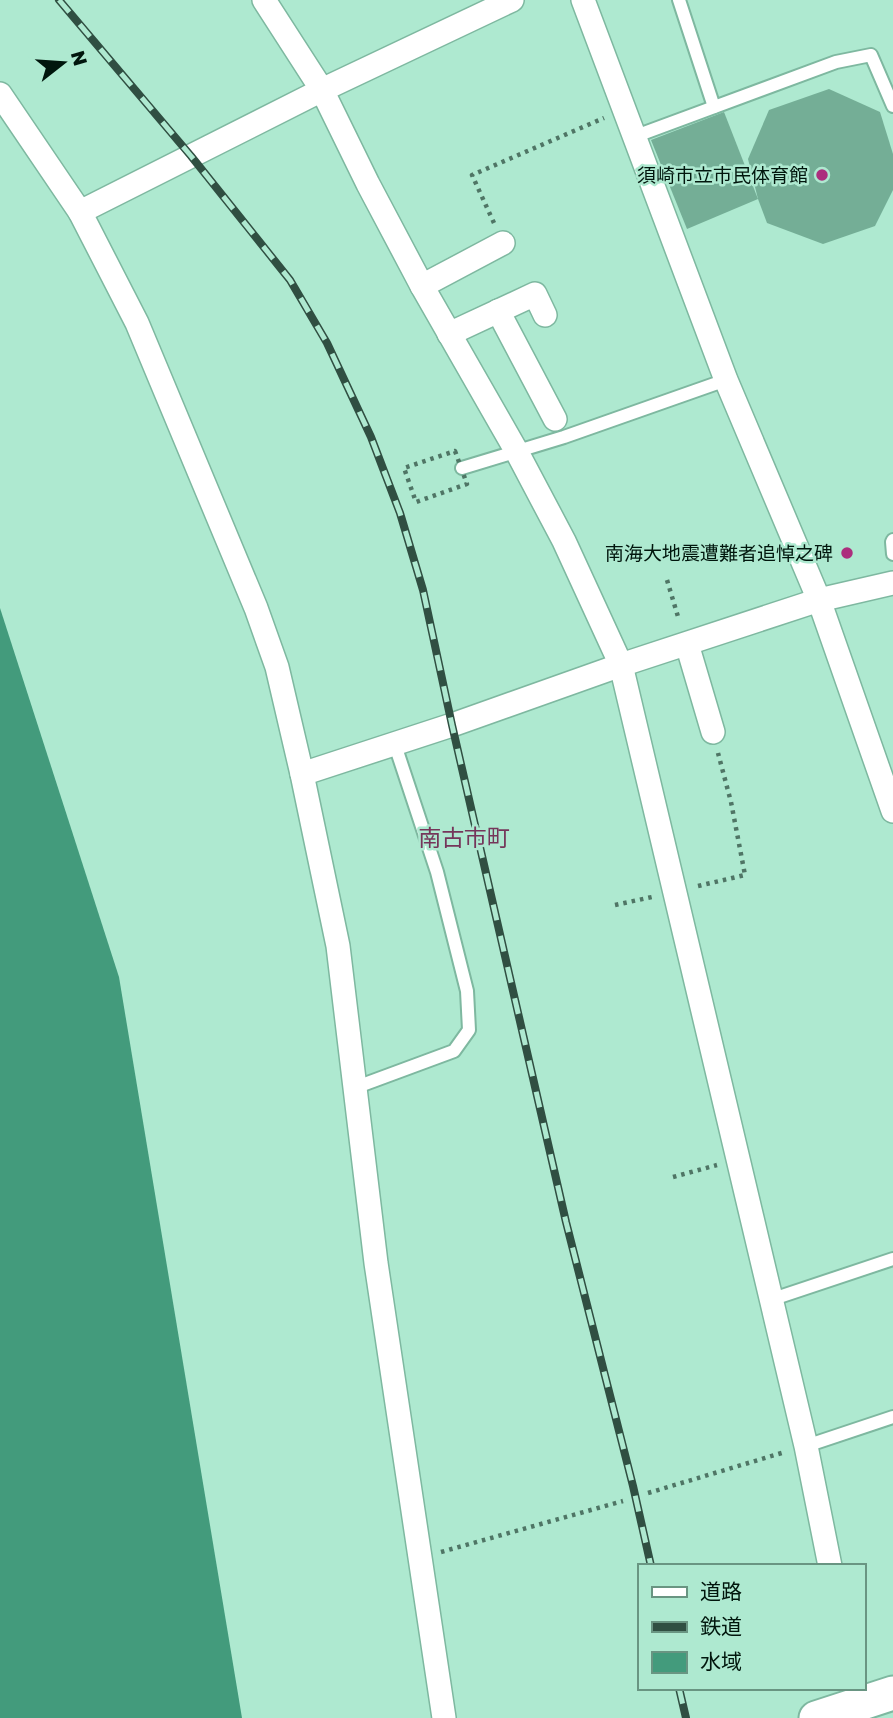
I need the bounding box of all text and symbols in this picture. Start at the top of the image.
north arrow [28,28,98,98]
text: N [67,48,93,68]
place label: 須崎市立市民体育館 [637,163,808,186]
marker: 須崎市立市民体育館 [814,167,830,183]
place label: 南海大地震遭難者追悼之碑 [605,541,833,564]
marker: 南海大地震遭難者追悼之碑 [839,545,855,561]
district label: 南古市町 [418,823,510,851]
legend [638,1564,865,1690]
text: 道路 [700,1578,742,1604]
text: 鉄道 [700,1613,742,1639]
text: 水域 [700,1648,742,1674]

